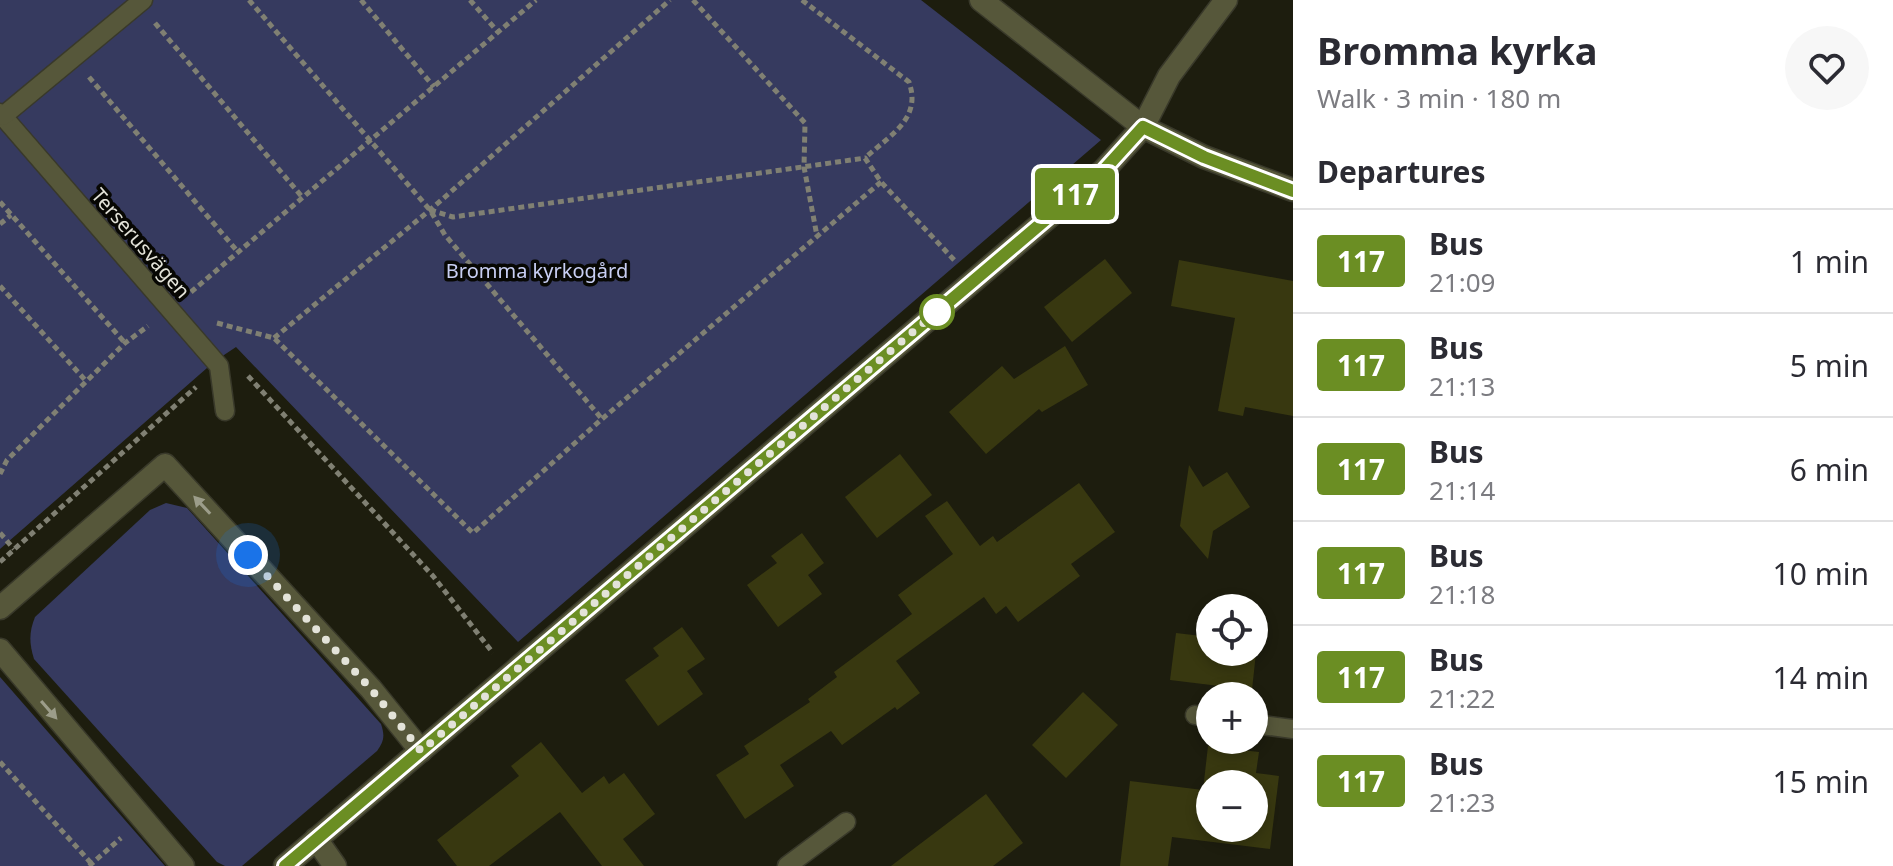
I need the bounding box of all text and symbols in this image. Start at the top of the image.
text: Bromma kyrka [1317,24,1598,76]
button: heart [1785,26,1869,110]
text: Walk · 3 min · 180 m [1317,80,1561,116]
text: Departures [1317,151,1486,192]
line badge: 117 [1029,168,1121,220]
text: 117 [1051,175,1099,213]
street label: Terserusvägen [86,182,196,304]
text: Bus [1429,223,1484,264]
text: 1 min [1790,241,1869,282]
text: 117 [1337,242,1385,280]
park label: Bromma kyrkogård [446,257,628,284]
text: 21:09 [1429,264,1495,300]
unlabelled marker [920,295,954,329]
text: Bus [1429,327,1484,368]
text: 5 min [1790,345,1869,386]
text: 117 [1337,346,1385,384]
text: 21:13 [1429,368,1495,404]
text: Bus [1429,431,1484,472]
text: 6 min [1790,449,1869,490]
text: 117 [1337,450,1385,488]
text: 21:14 [1429,472,1495,508]
one-way arrow [193,496,211,515]
your location [228,535,268,575]
text: Bus [1429,535,1484,576]
text: 10 min [1773,553,1869,594]
text: 117 [1337,554,1385,592]
text: 21:18 [1429,576,1495,612]
map controls [1196,594,1268,842]
button: locate [1196,594,1268,666]
text: Bus [1429,639,1484,680]
text: 14 min [1773,657,1869,698]
text: 117 [1337,658,1385,696]
text: 21:22 [1429,680,1495,716]
button: + [1196,682,1268,754]
one-way arrow [40,700,57,720]
text: Bus [1429,743,1484,784]
text: 15 min [1773,761,1869,802]
text: 117 [1337,762,1385,800]
button: − [1196,770,1268,842]
text: 21:23 [1429,784,1495,820]

